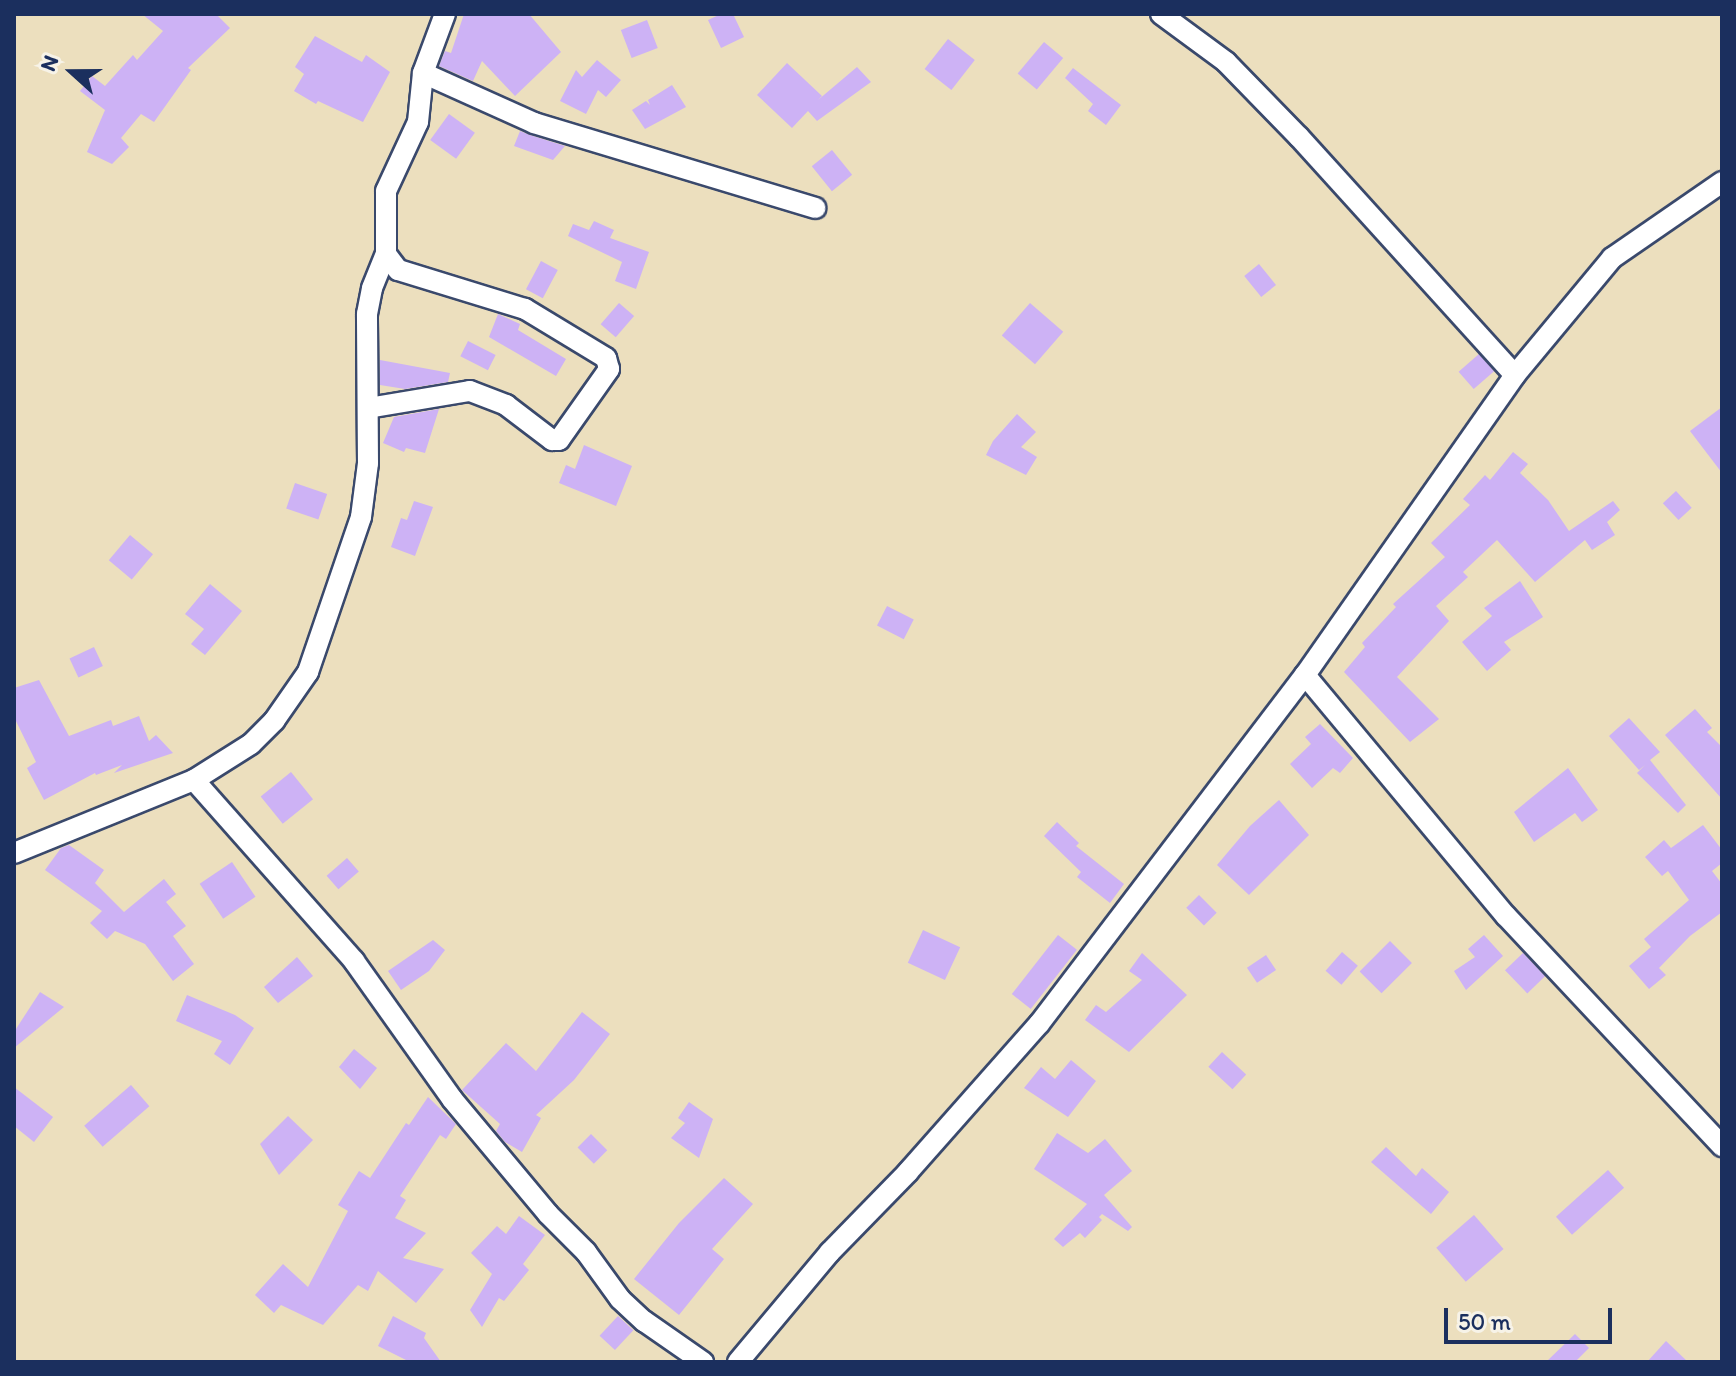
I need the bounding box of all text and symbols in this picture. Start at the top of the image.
north arrow [32,32,112,112]
text: N [34,51,64,75]
scale bar [1448,1292,1616,1342]
text: 50 m [1458,1307,1511,1336]

